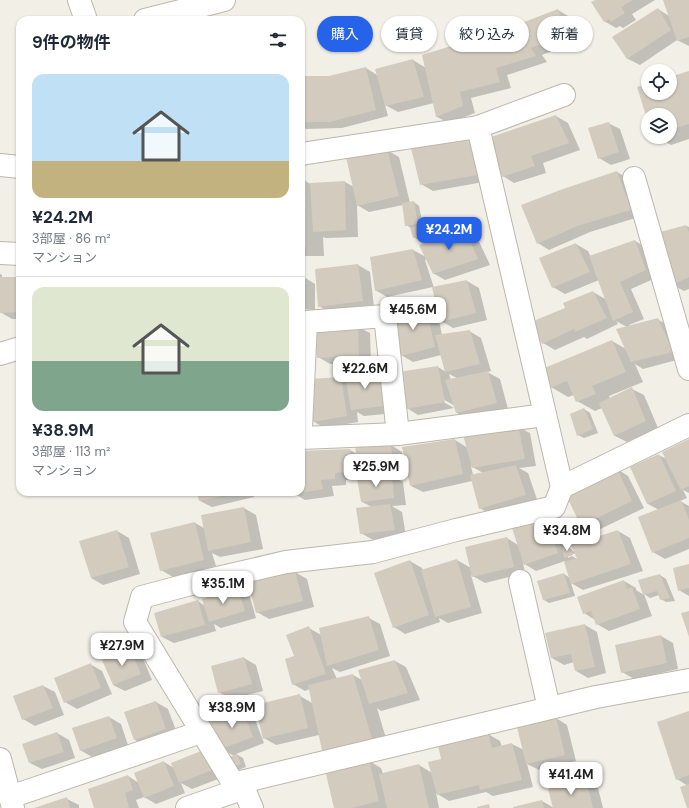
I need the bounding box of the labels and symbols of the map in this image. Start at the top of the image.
pin: ¥24.2M [416,217,482,251]
pin: ¥45.6M [380,297,446,331]
pin: ¥22.6M [332,356,398,390]
pin: ¥25.9M [343,454,409,488]
pin: ¥34.8M [534,518,600,552]
pin: ¥35.1M [190,571,256,605]
pin: ¥27.9M [89,633,155,667]
pin: ¥38.9M [199,695,265,729]
pin: ¥41.4M [538,762,604,796]

